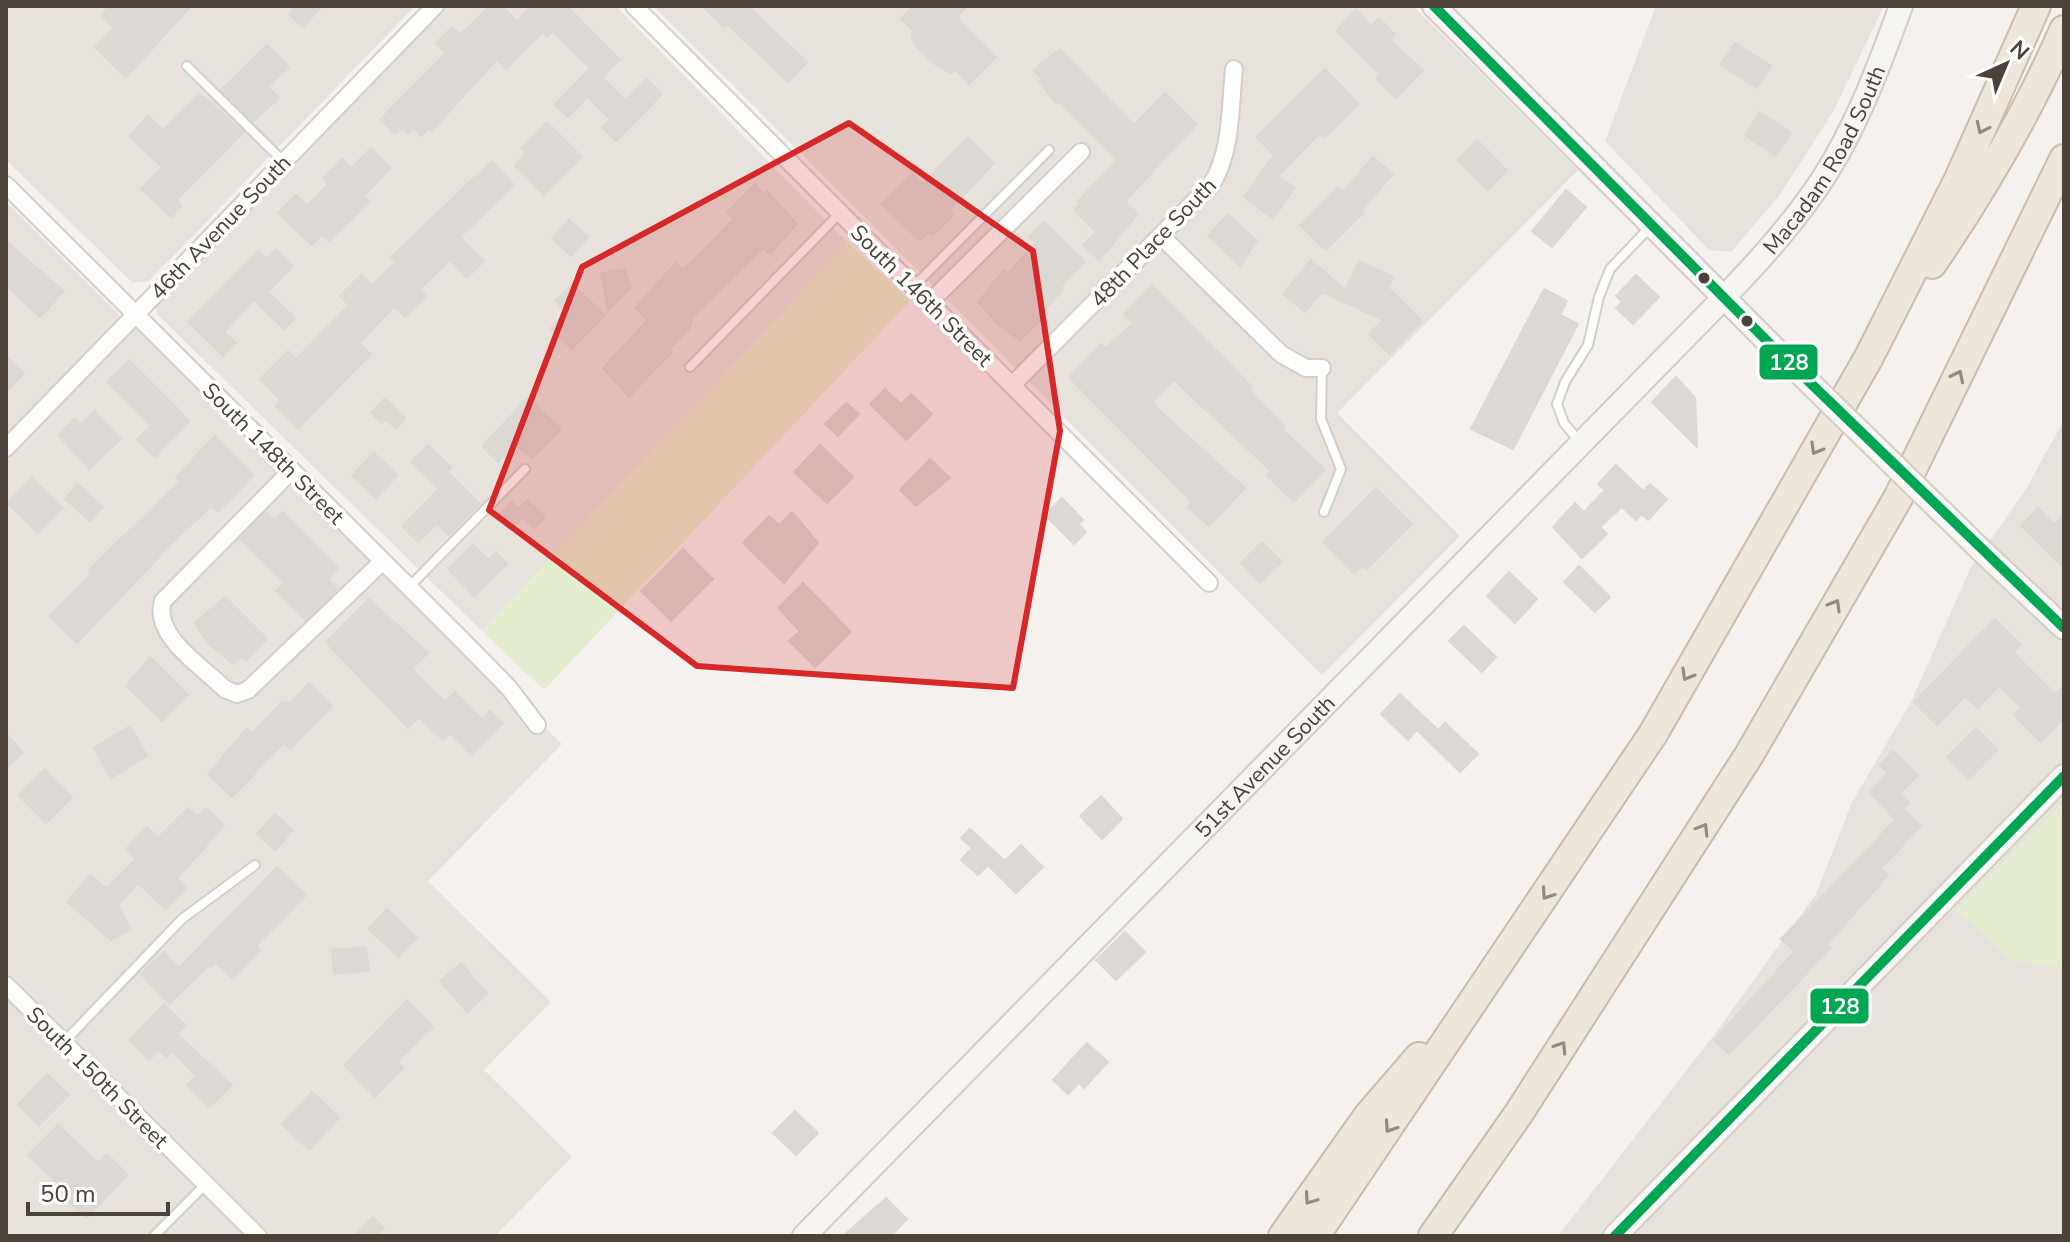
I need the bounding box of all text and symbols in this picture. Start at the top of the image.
north arrow [1966,24,2046,104]
text: N [2003,34,2036,67]
street label: Macadam Road South [1757,61,1893,261]
one-way arrow [1976,120,1992,135]
street label: 46th Avenue South [144,149,298,307]
street label: 48th Place South [1084,171,1224,314]
street label: South 146th Street [844,218,999,373]
unlabelled marker [1696,270,1712,286]
unlabelled marker [1739,313,1755,329]
line badge: 128 [1758,343,1819,381]
text: 128 [1769,348,1809,378]
one-way arrow [1948,370,1964,385]
street label: South 148th Street [196,376,351,531]
one-way arrow [1810,440,1826,455]
one-way arrow [1825,600,1841,614]
one-way arrow [1681,666,1697,681]
street label: 51st Avenue South [1188,689,1342,845]
one-way arrow [1693,823,1708,838]
one-way arrow [1542,885,1557,900]
line badge: 128 [1809,987,1870,1025]
text: 128 [1820,992,1860,1022]
street label: South 150th Street [20,1000,175,1155]
one-way arrow [1552,1042,1567,1056]
one-way arrow [1385,1118,1400,1132]
scale bar [28,1166,168,1216]
text: 50 m [40,1178,96,1210]
one-way arrow [1305,1190,1320,1204]

